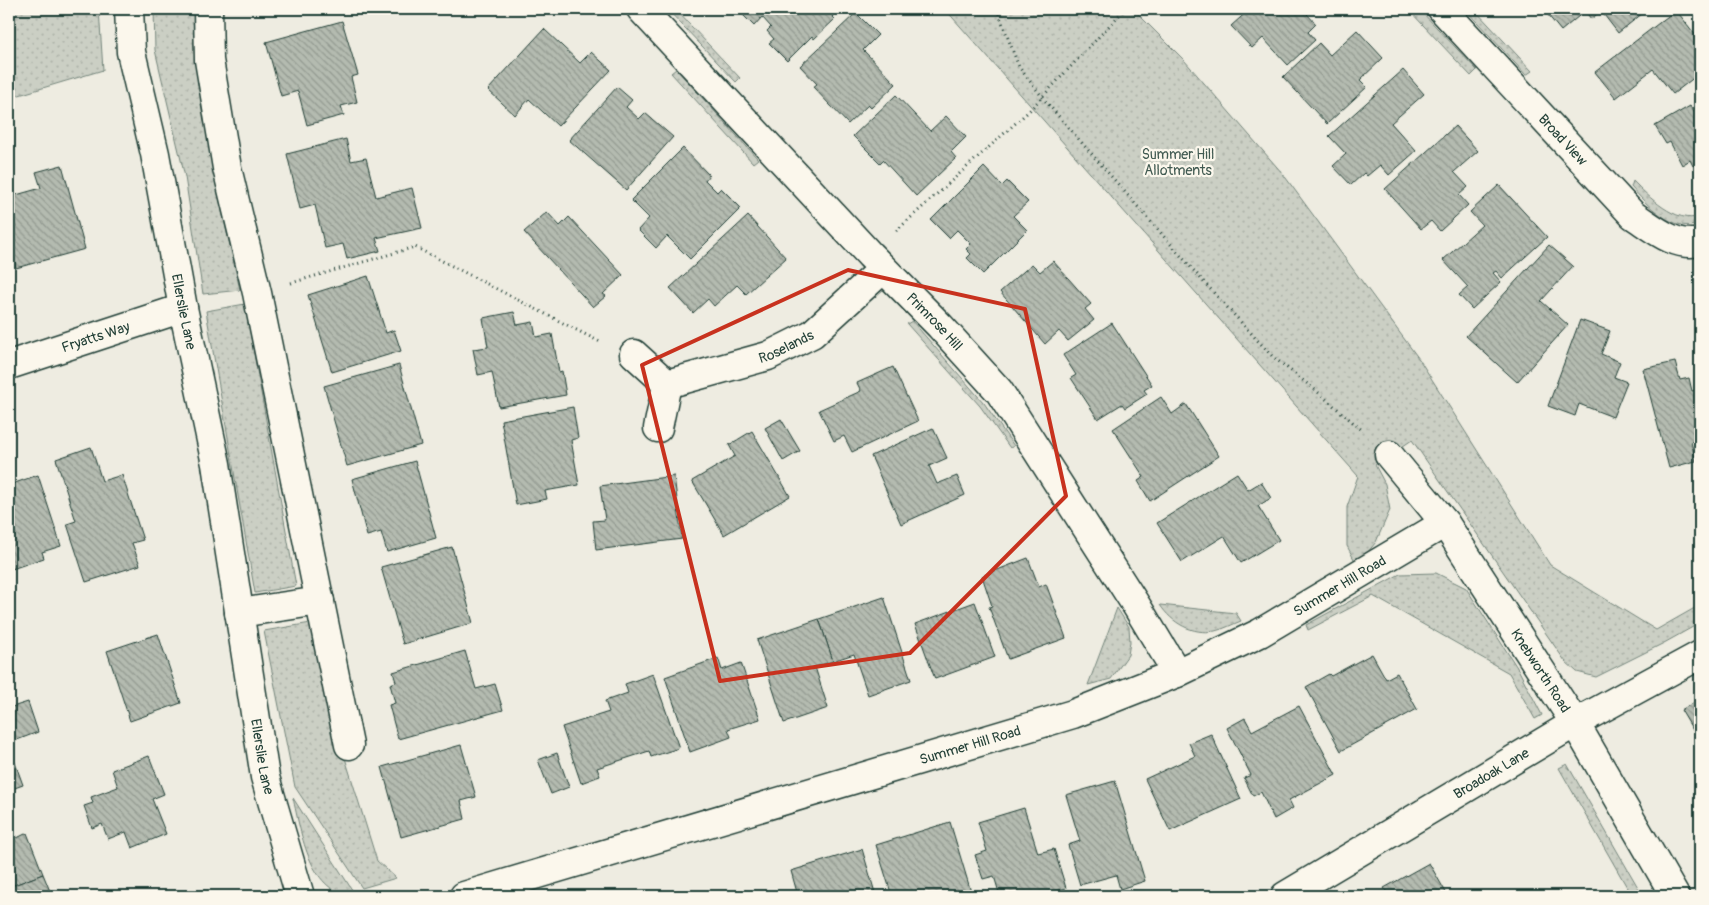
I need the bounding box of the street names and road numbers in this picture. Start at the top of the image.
street label: Broad View [1535,111,1591,169]
street label: Ellerslie Lane [168,272,200,351]
street label: Primrose Hill [903,289,966,354]
street label: Fryatts Way [59,318,132,356]
street label: Roselands [757,326,817,367]
street label: Summer Hill Road [1290,552,1389,620]
street label: Knebworth Road [1507,626,1574,716]
street label: Ellerslie Lane [247,717,278,797]
street label: Summer Hill Road [917,722,1023,768]
street label: Broadoak Lane [1450,744,1532,803]

